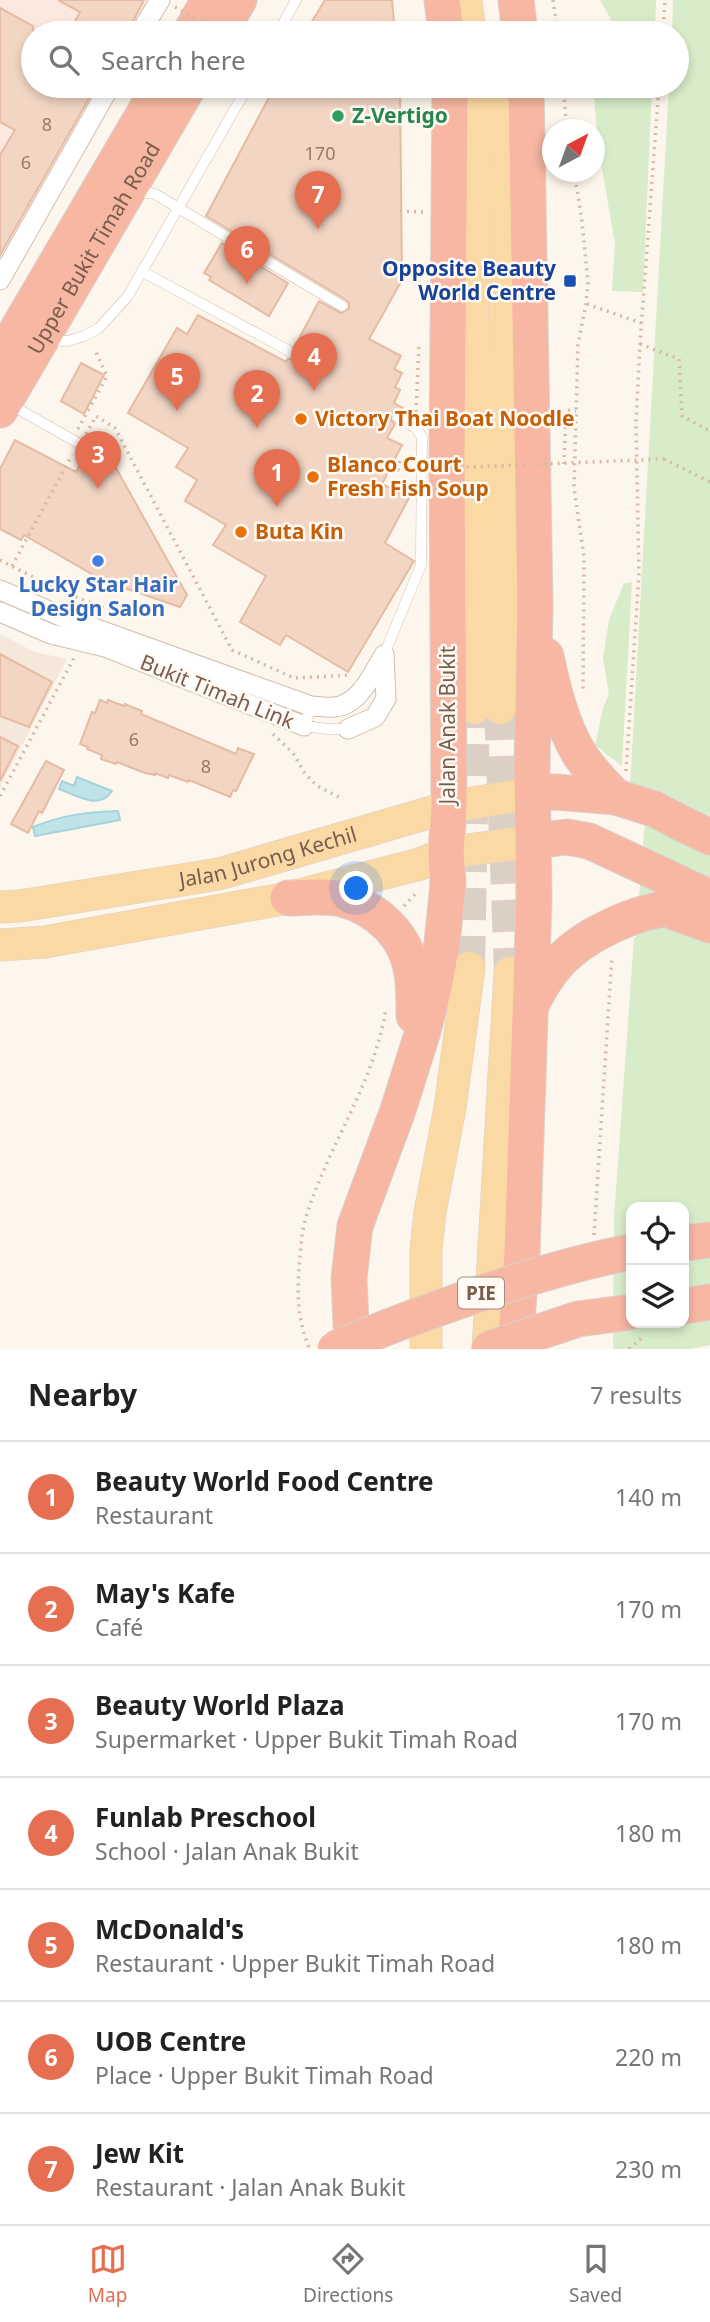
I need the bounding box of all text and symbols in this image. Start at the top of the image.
search box [21,21,689,98]
icon: search [45,41,83,79]
text: Search here [101,42,246,78]
place label: Z-Vertigo [352,101,448,129]
marker: Z-Vertigo [330,108,346,124]
house number: 8 [42,112,52,136]
north arrow [542,119,605,182]
street label: Upper Bukit Timah Road [21,137,166,359]
house number: 170 [305,141,335,165]
house number: 6 [21,150,31,174]
pin: 7 [295,171,341,229]
pin: 6 [224,226,270,284]
place label: Opposite Beauty World Centre [382,254,556,306]
marker: Opposite Beauty World Centre [562,273,578,289]
pin: 4 [291,333,337,391]
pin: 5 [154,353,200,411]
pin: 2 [234,370,280,428]
place label: Victory Thai Boat Noodle [315,404,575,432]
marker: Victory Thai Boat Noodle [293,411,309,427]
pin: 3 [75,431,121,489]
pin: 1 [254,449,300,507]
place label: Blanco Court Fresh Fish Soup [327,450,489,502]
marker: Blanco Court Fresh Fish Soup [305,469,321,485]
place label: Buta Kin [255,517,344,545]
marker: Buta Kin [233,524,249,540]
marker: Lucky Star Hair Design Salon [90,553,106,569]
place label: Lucky Star Hair Design Salon [18,570,178,622]
street label: Jalan Anak Bukit [433,645,461,806]
street label: Bukit Timah Link [136,647,299,735]
house number: 6 [129,727,139,751]
house number: 8 [201,754,211,778]
street label: Jalan Jurong Kechil [175,820,360,894]
your location [339,871,373,905]
map controls [626,1202,689,1328]
button: locate [626,1202,689,1265]
button: layers [626,1265,689,1328]
road number: PIE [458,1278,504,1308]
text: Nearby [28,1374,137,1415]
text: 7 results [590,1379,682,1411]
text: Beauty World Food Centre [95,1463,434,1499]
text: 1 [44,1481,58,1513]
text: 140 m [615,1481,682,1513]
text: Restaurant [95,1499,213,1531]
text: May's Kafe [95,1575,235,1611]
text: 2 [44,1593,58,1625]
text: 170 m [615,1593,682,1625]
text: Café [95,1611,143,1643]
text: Beauty World Plaza [95,1687,344,1723]
text: 3 [44,1705,58,1737]
text: 170 m [615,1705,682,1737]
text: Supermarket · Upper Bukit Timah Road [95,1723,518,1755]
text: Funlab Preschool [95,1799,316,1835]
text: 4 [44,1817,58,1849]
text: 180 m [615,1817,682,1849]
text: School · Jalan Anak Bukit [95,1835,359,1867]
text: McDonald's [95,1911,244,1947]
text: 5 [44,1929,58,1961]
text: 180 m [615,1929,682,1961]
text: Restaurant · Upper Bukit Timah Road [95,1947,495,1979]
text: UOB Centre [95,2023,246,2059]
text: 6 [44,2041,58,2073]
text: 220 m [615,2041,682,2073]
text: Place · Upper Bukit Timah Road [95,2059,434,2091]
text: Jew Kit [95,2135,184,2171]
text: 7 [44,2153,58,2185]
text: 230 m [615,2153,682,2185]
text: Restaurant · Jalan Anak Bukit [95,2171,405,2203]
tab: Map [88,2240,127,2308]
tab: Directions [303,2240,393,2308]
tab: Saved [569,2240,622,2308]

